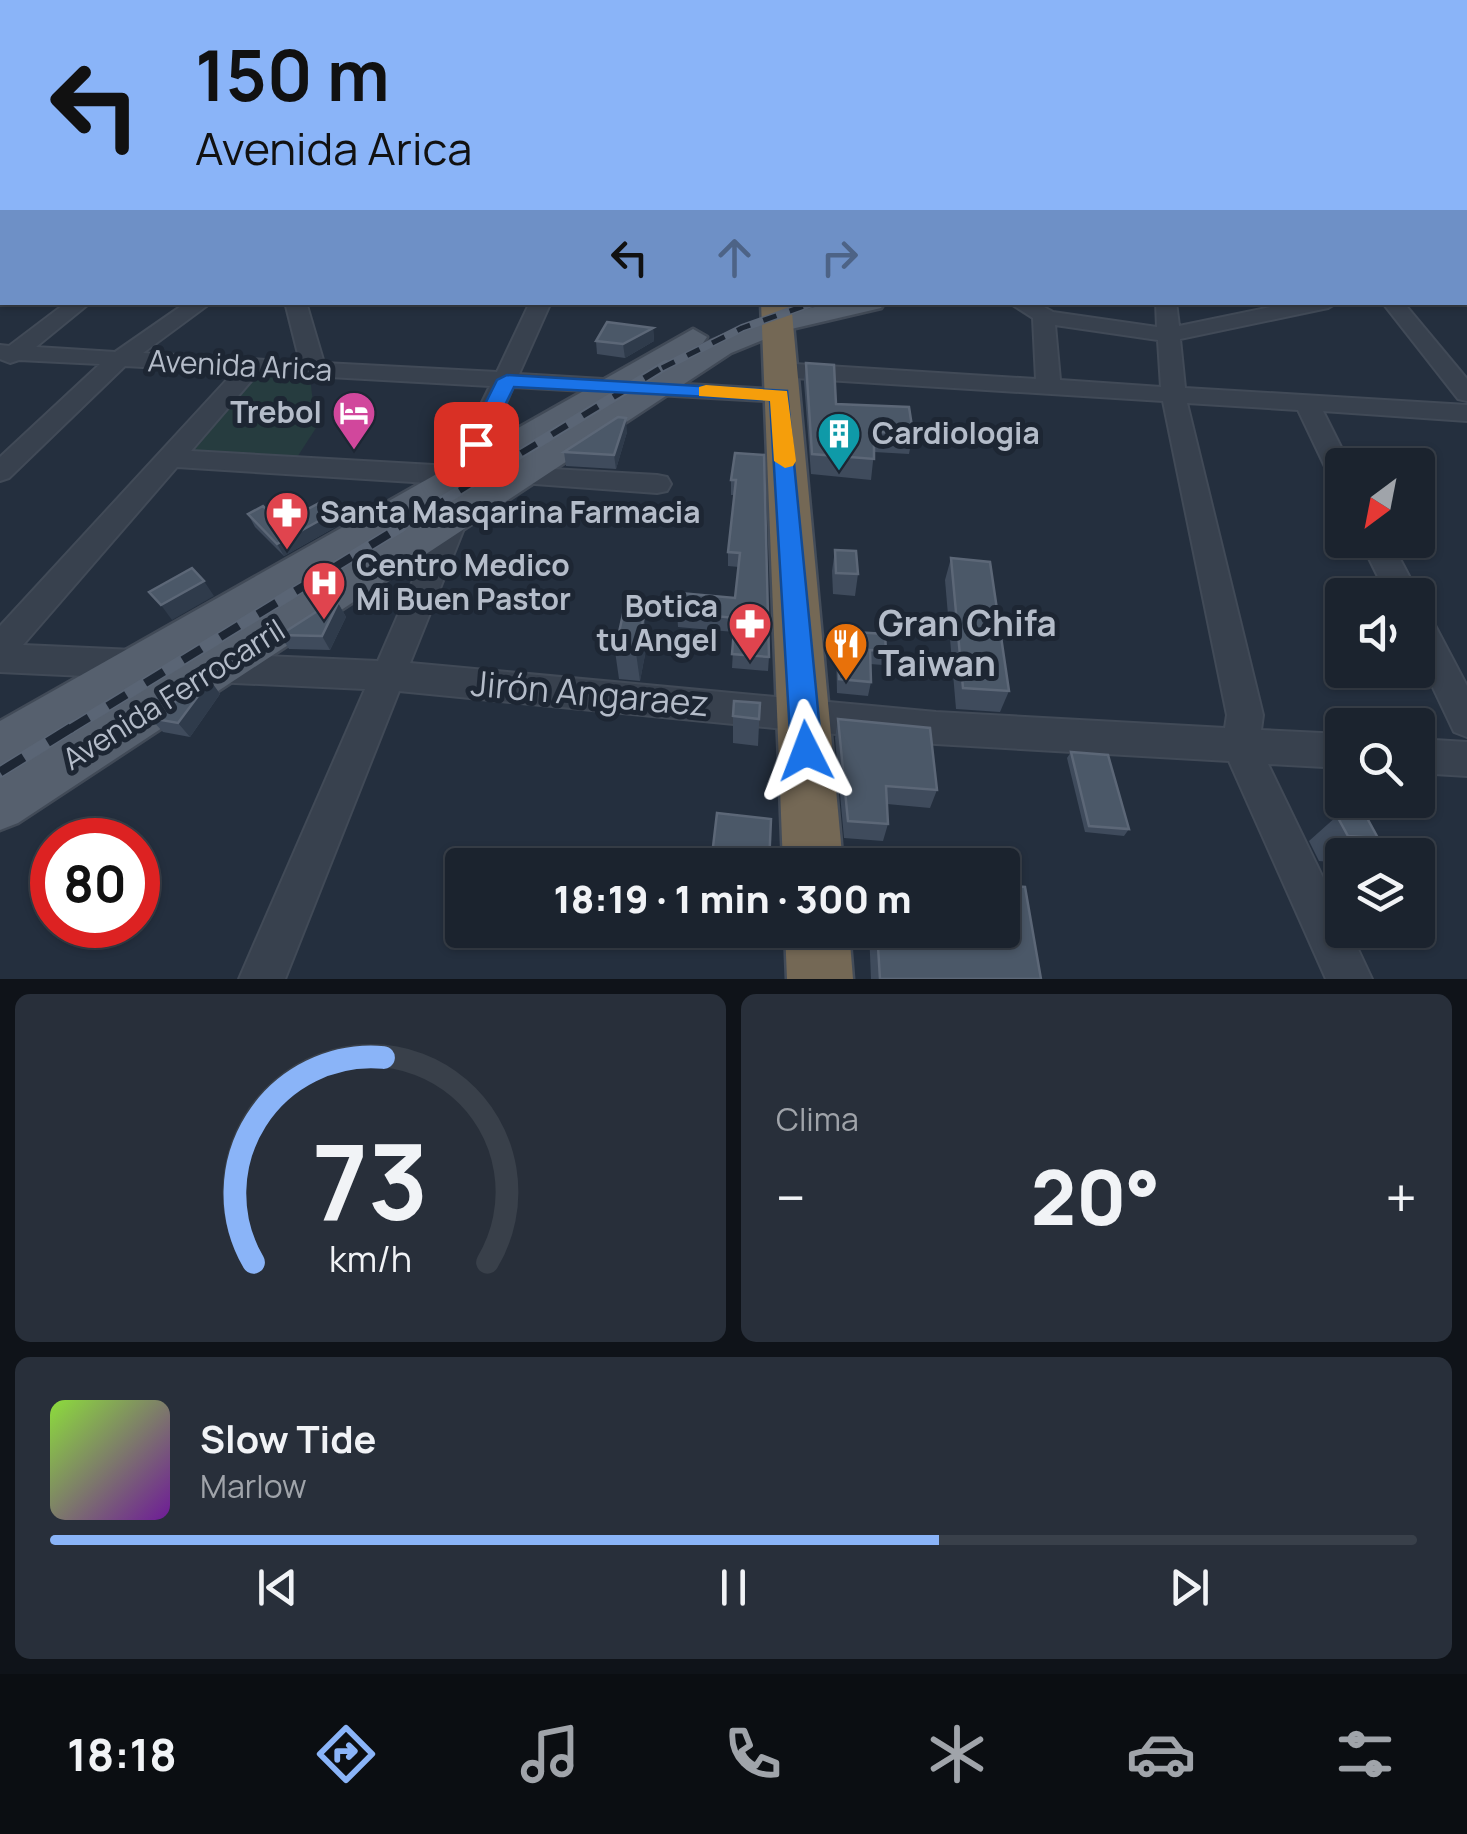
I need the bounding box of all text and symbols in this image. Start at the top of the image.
text: 150 m [195,26,390,122]
icon: left [30,40,160,170]
text: Avenida Arica [195,117,472,179]
icon: left [602,230,657,285]
icon: ahead [707,230,762,285]
icon: right [812,230,867,285]
street label: Avenida Arica [147,339,333,390]
hotel icon: Trebol [331,390,377,451]
place label: Trebol [230,391,322,432]
pin [434,402,519,487]
building icon: Cardiologia [816,411,862,472]
place label: Cardiologia [872,412,1040,453]
icon: arrive [449,417,504,472]
north arrow [1325,448,1435,558]
map controls [1325,448,1435,948]
pharmacy icon: Santa Masqarina Farmacia [264,490,310,551]
place label: Santa Masqarina Farmacia [320,491,701,532]
place label: Centro Medico Mi Buen Pastor [356,544,571,619]
hospital icon: Centro Medico Mi Buen Pastor [301,560,347,621]
button: sound [1325,578,1435,688]
place label: Botica tu Angel [596,585,718,660]
place label: Gran Chifa Taiwan [878,599,1057,687]
pharmacy icon: Botica tu Angel [727,601,773,662]
street label: Avenida Ferrocarril [54,609,292,779]
restaurant icon: Gran Chifa Taiwan [823,621,869,682]
street label: Jirón Angaraez [469,659,711,727]
position arrow [754,699,858,803]
button: search [1325,708,1435,818]
speed limit sign: 80 [30,818,160,948]
button: layers [1325,838,1435,948]
text: 18:19 · 1 min · 300 m [553,872,912,924]
text: Clima [776,1097,859,1141]
text: 73 [313,1109,428,1251]
text: 20° [1031,1145,1160,1248]
text: − [776,1159,806,1235]
text: + [1385,1159,1417,1235]
text: km/h [329,1234,412,1283]
text: Slow Tide [200,1412,377,1464]
text: Marlow [200,1464,307,1508]
icon: previous [250,1560,305,1615]
icon: pause [706,1560,761,1615]
icon: next [1162,1560,1217,1615]
icon: directions [311,1719,381,1789]
icon: music [515,1719,585,1789]
icon: phone [718,1719,788,1789]
icon: climate [922,1719,992,1789]
icon: car [1126,1719,1196,1789]
icon: filters [1330,1719,1400,1789]
text: 18:18 [67,1723,177,1785]

